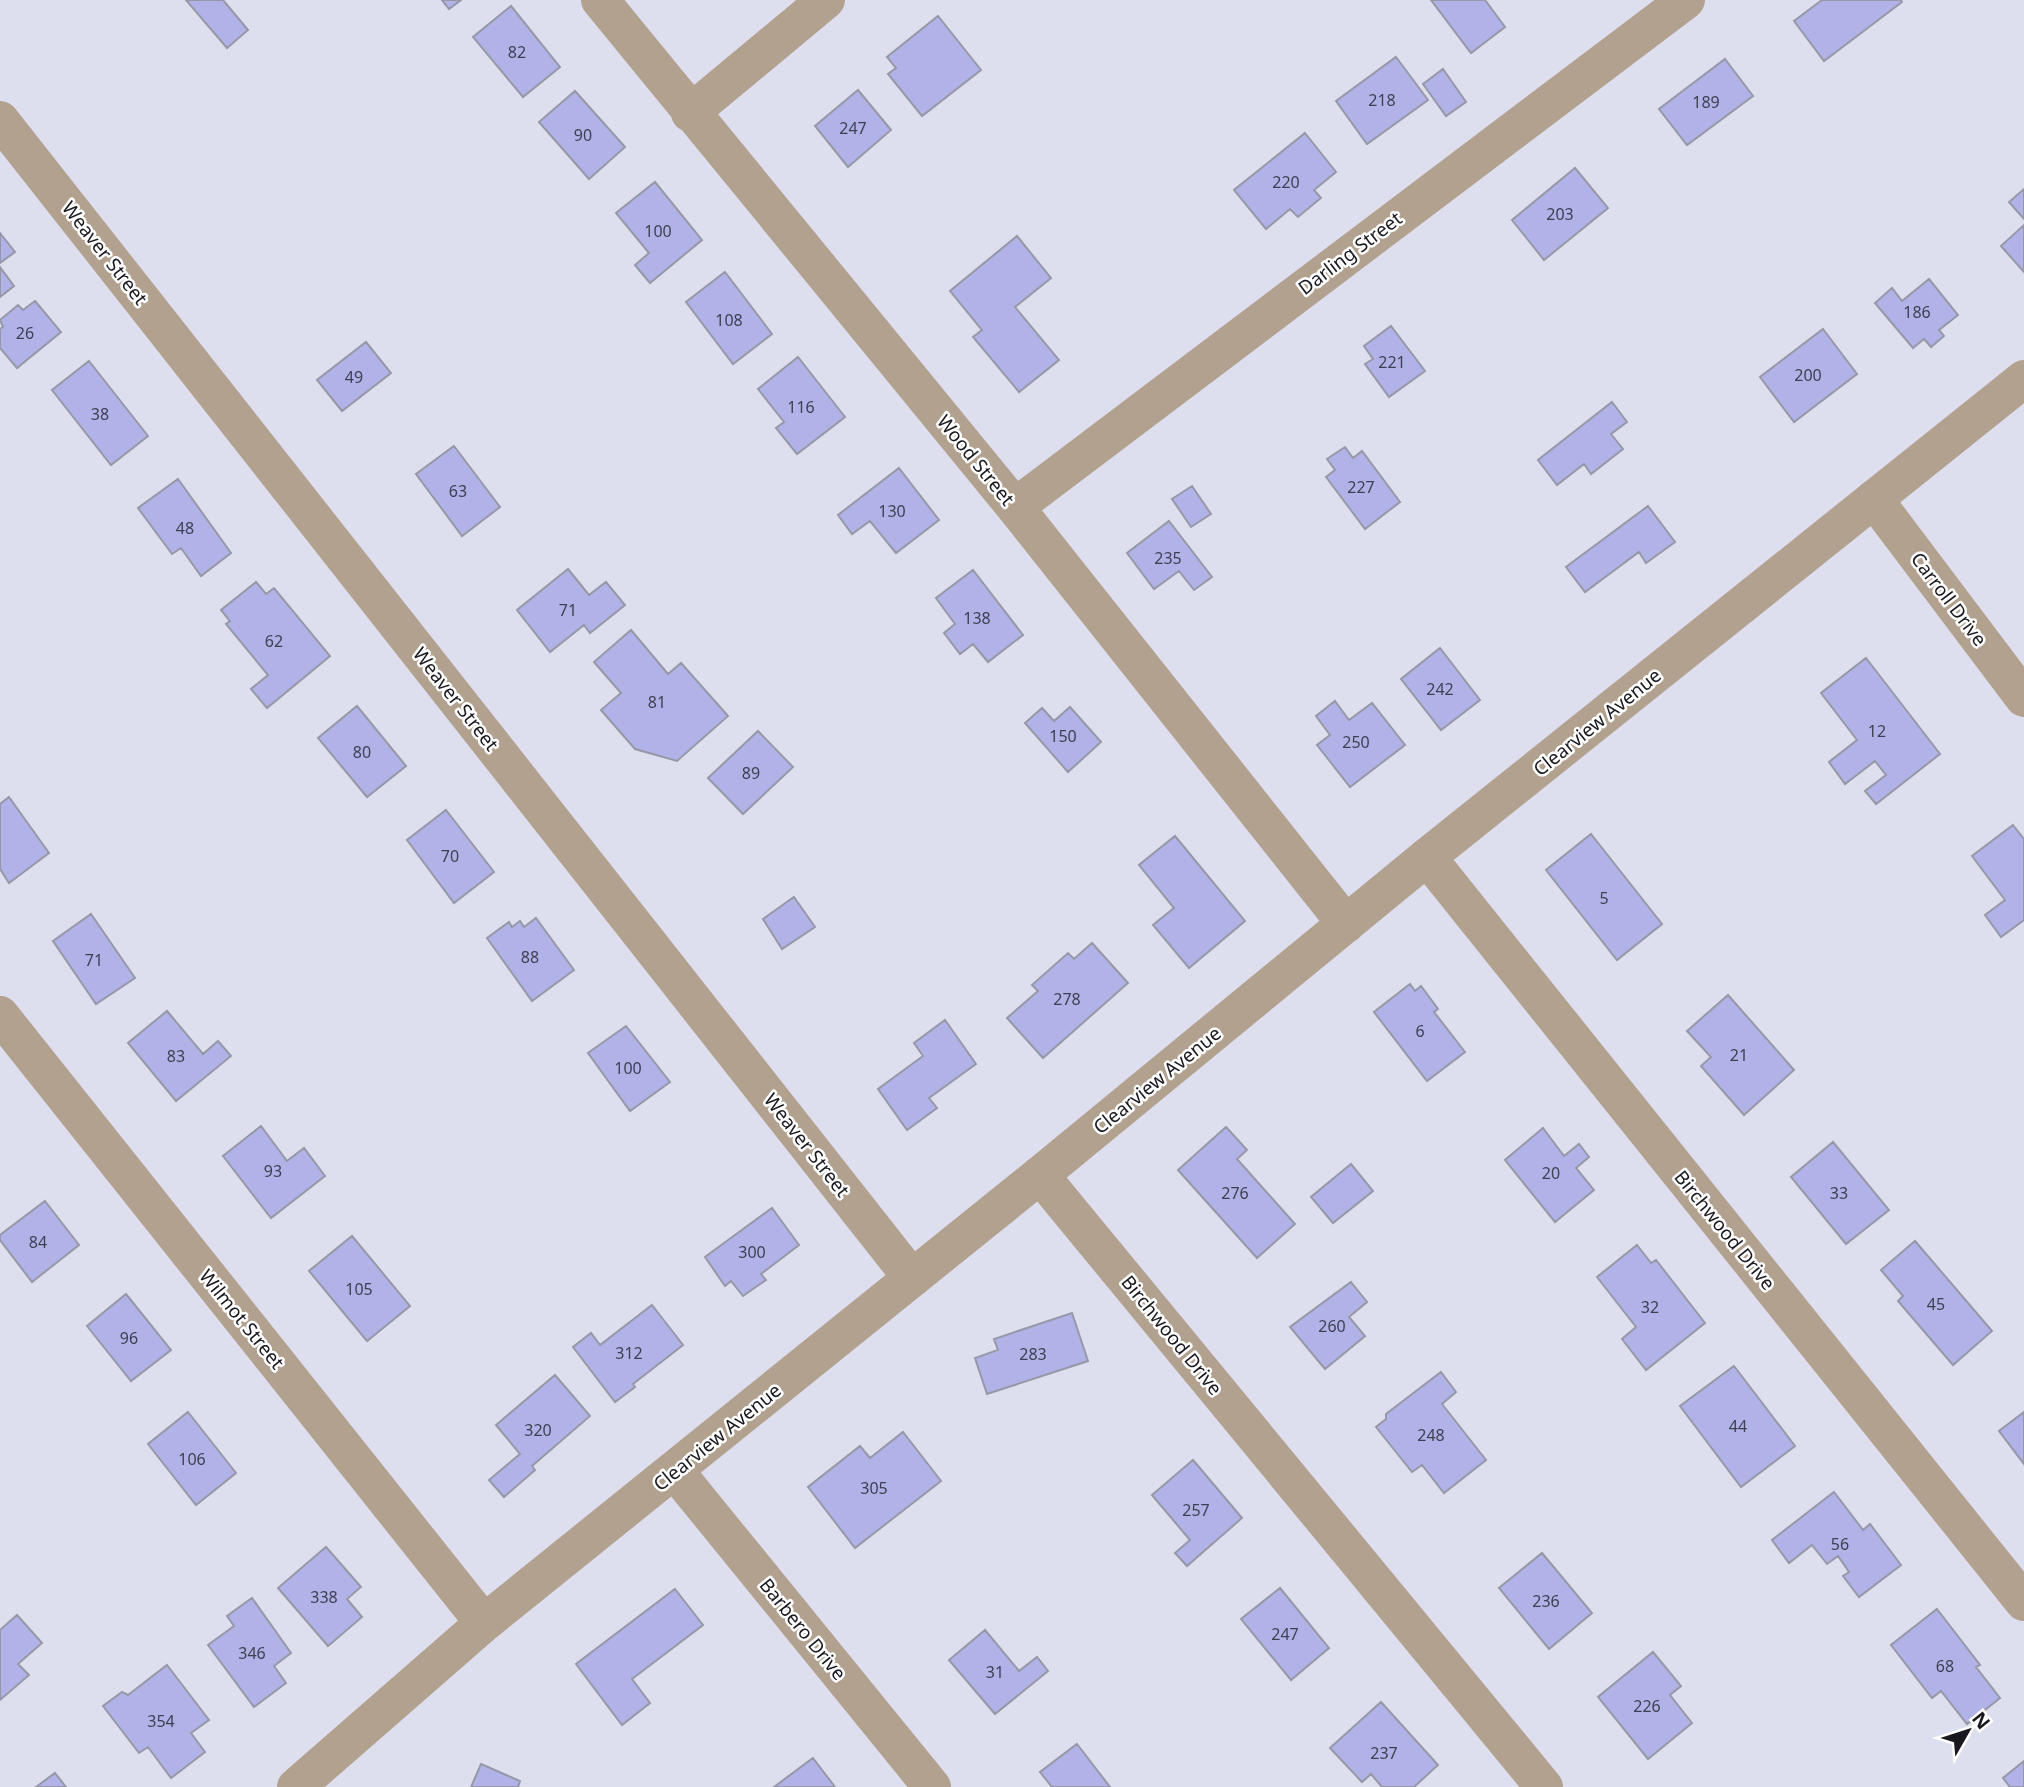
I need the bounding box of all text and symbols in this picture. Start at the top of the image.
house number: 82 [508,41,526,63]
house number: 218 [1368,89,1396,111]
house number: 189 [1692,91,1720,113]
house number: 247 [839,117,867,139]
house number: 90 [574,124,592,146]
house number: 220 [1272,171,1300,193]
street label: Weaver Street [56,196,154,310]
house number: 203 [1546,203,1574,225]
street label: Darling Street [1293,205,1407,301]
house number: 100 [644,220,672,242]
house number: 186 [1903,301,1931,323]
house number: 108 [715,309,743,331]
house number: 26 [16,322,34,344]
house number: 221 [1378,351,1406,373]
house number: 200 [1794,364,1822,386]
house number: 49 [345,366,363,388]
house number: 116 [787,396,815,418]
house number: 38 [91,403,109,425]
street label: Wood Street [931,409,1021,511]
house number: 227 [1347,476,1375,498]
house number: 63 [449,480,467,502]
house number: 130 [878,500,906,522]
house number: 48 [176,517,194,539]
house number: 235 [1154,547,1182,569]
street label: Carroll Drive [1905,547,1993,651]
house number: 71 [559,599,577,621]
house number: 138 [963,607,991,629]
house number: 62 [265,630,283,652]
street label: Weaver Street [407,642,505,756]
street label: Clearview Avenue [1528,662,1666,782]
house number: 242 [1426,678,1454,700]
house number: 81 [648,691,666,713]
house number: 12 [1868,720,1886,742]
house number: 150 [1049,725,1077,747]
house number: 250 [1342,731,1370,753]
house number: 80 [353,741,371,763]
house number: 89 [742,762,760,784]
house number: 70 [441,845,459,867]
house number: 5 [1599,887,1609,909]
house number: 88 [521,946,539,968]
house number: 71 [85,949,103,971]
house number: 278 [1053,988,1081,1010]
street label: Clearview Avenue [1088,1020,1226,1140]
house number: 6 [1415,1020,1425,1042]
house number: 21 [1730,1044,1748,1066]
house number: 83 [167,1045,185,1067]
house number: 100 [614,1057,642,1079]
street label: Weaver Street [758,1088,856,1202]
house number: 93 [264,1160,282,1182]
house number: 20 [1542,1162,1560,1184]
street label: Birchwood Drive [1669,1165,1781,1295]
house number: 276 [1221,1182,1249,1204]
house number: 33 [1830,1182,1848,1204]
house number: 84 [29,1231,47,1253]
house number: 300 [738,1241,766,1263]
street label: Wilmot Street [194,1264,290,1375]
street label: Birchwood Drive [1116,1270,1228,1400]
house number: 105 [345,1278,373,1300]
house number: 45 [1927,1293,1945,1315]
house number: 32 [1641,1296,1659,1318]
house number: 260 [1318,1315,1346,1337]
house number: 96 [120,1327,138,1349]
house number: 312 [615,1342,643,1364]
house number: 283 [1019,1343,1047,1365]
street label: Clearview Avenue [648,1377,786,1497]
house number: 44 [1729,1415,1747,1437]
house number: 320 [524,1419,552,1441]
house number: 248 [1417,1424,1445,1446]
house number: 106 [178,1448,206,1470]
house number: 305 [860,1477,888,1499]
house number: 257 [1182,1499,1210,1521]
house number: 56 [1831,1533,1849,1555]
street label: Barbero Drive [754,1573,852,1685]
house number: 338 [310,1586,338,1608]
house number: 236 [1532,1590,1560,1612]
house number: 247 [1271,1623,1299,1645]
house number: 346 [238,1642,266,1664]
house number: 68 [1936,1655,1954,1677]
house number: 31 [986,1661,1004,1683]
house number: 226 [1633,1695,1661,1717]
north arrow [1933,1696,2003,1766]
text: N [1966,1706,1996,1734]
house number: 354 [147,1710,175,1732]
house number: 237 [1370,1742,1398,1764]

